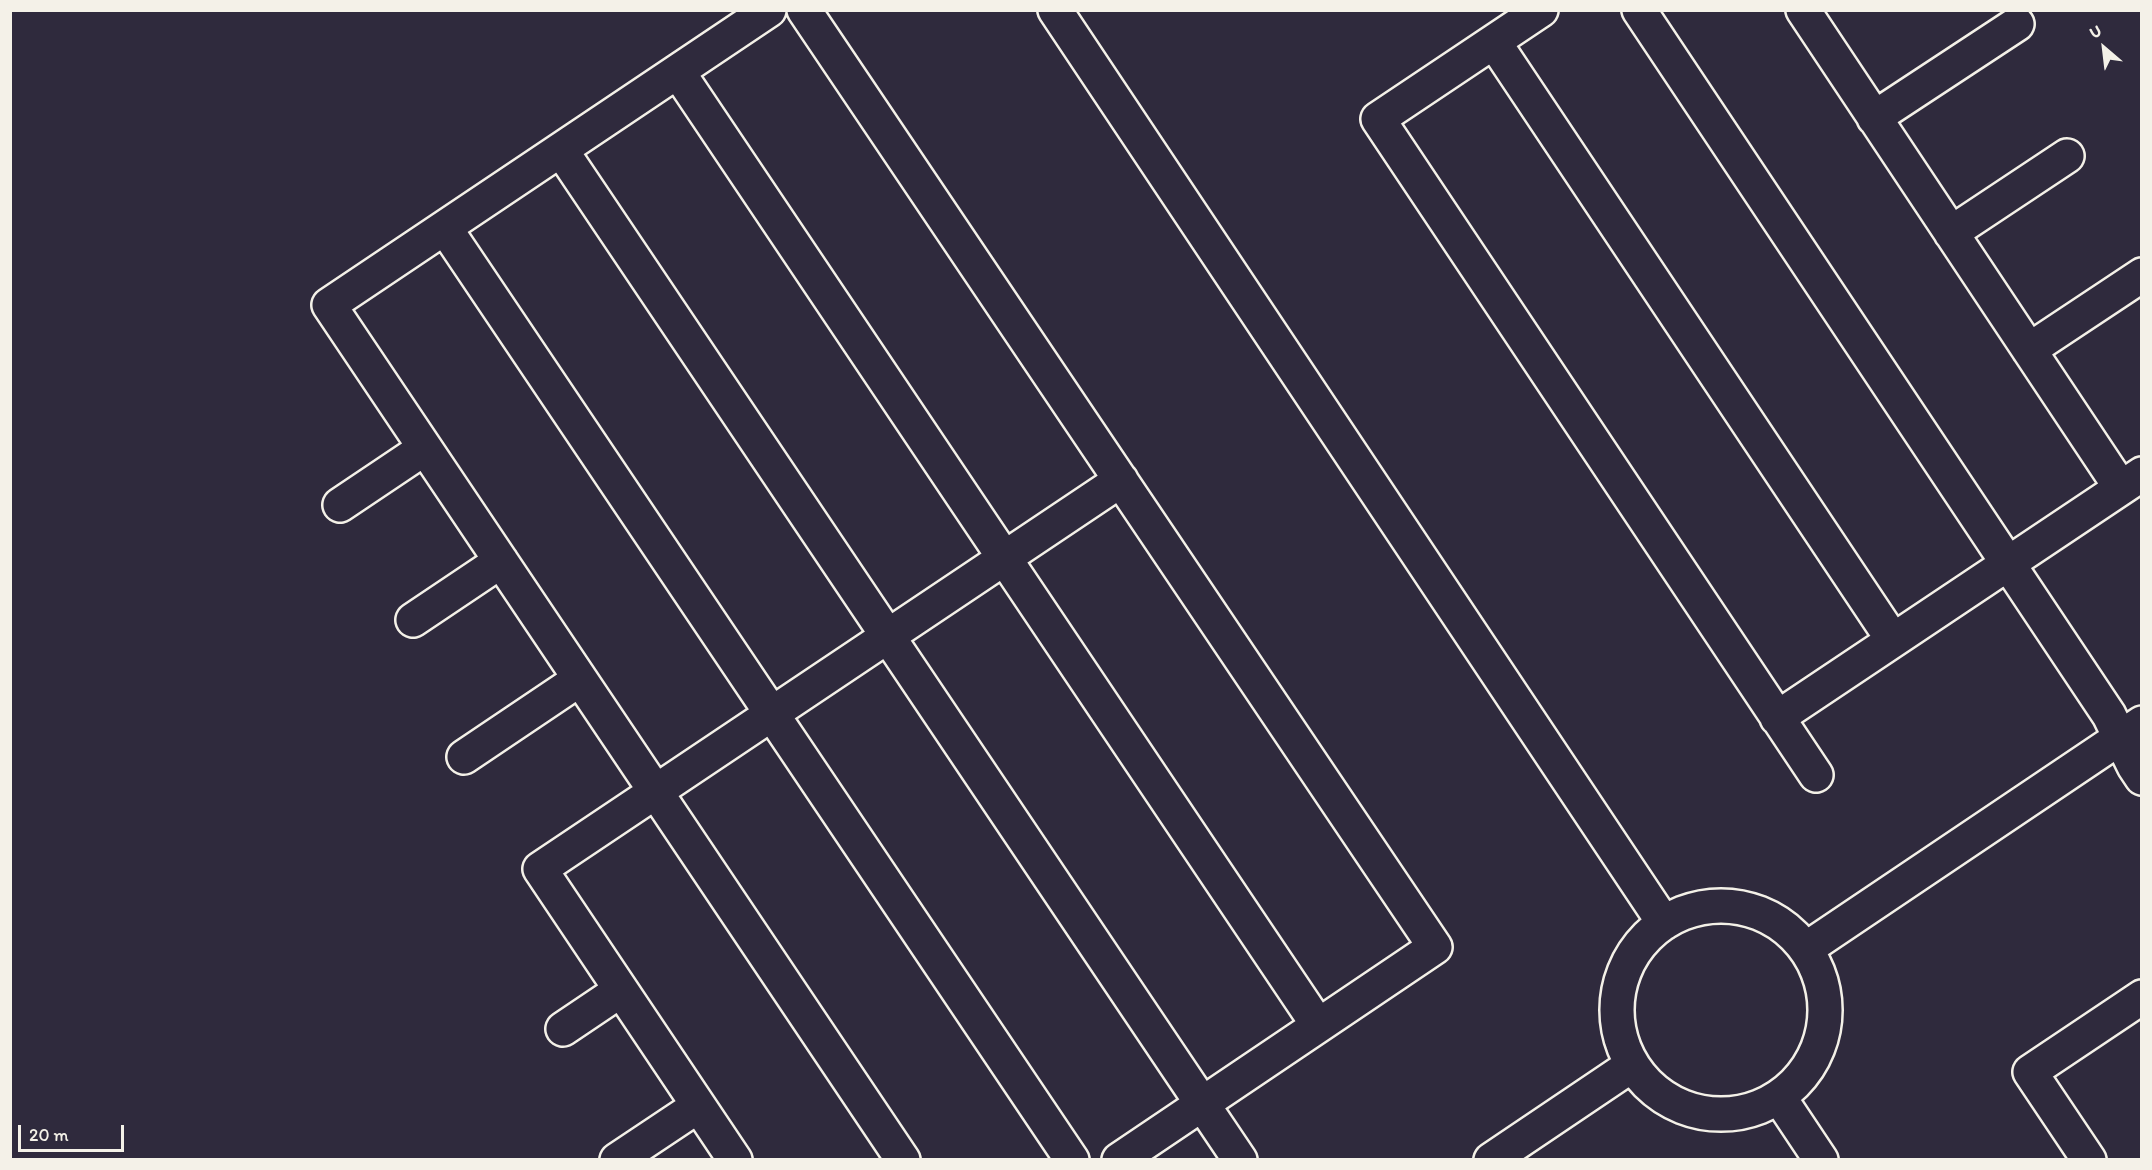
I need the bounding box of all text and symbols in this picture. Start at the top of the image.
north arrow [2074,18,2134,78]
text: U [2086,21,2104,43]
scale bar [21,1113,128,1151]
text: 20 m [29,1124,69,1146]

